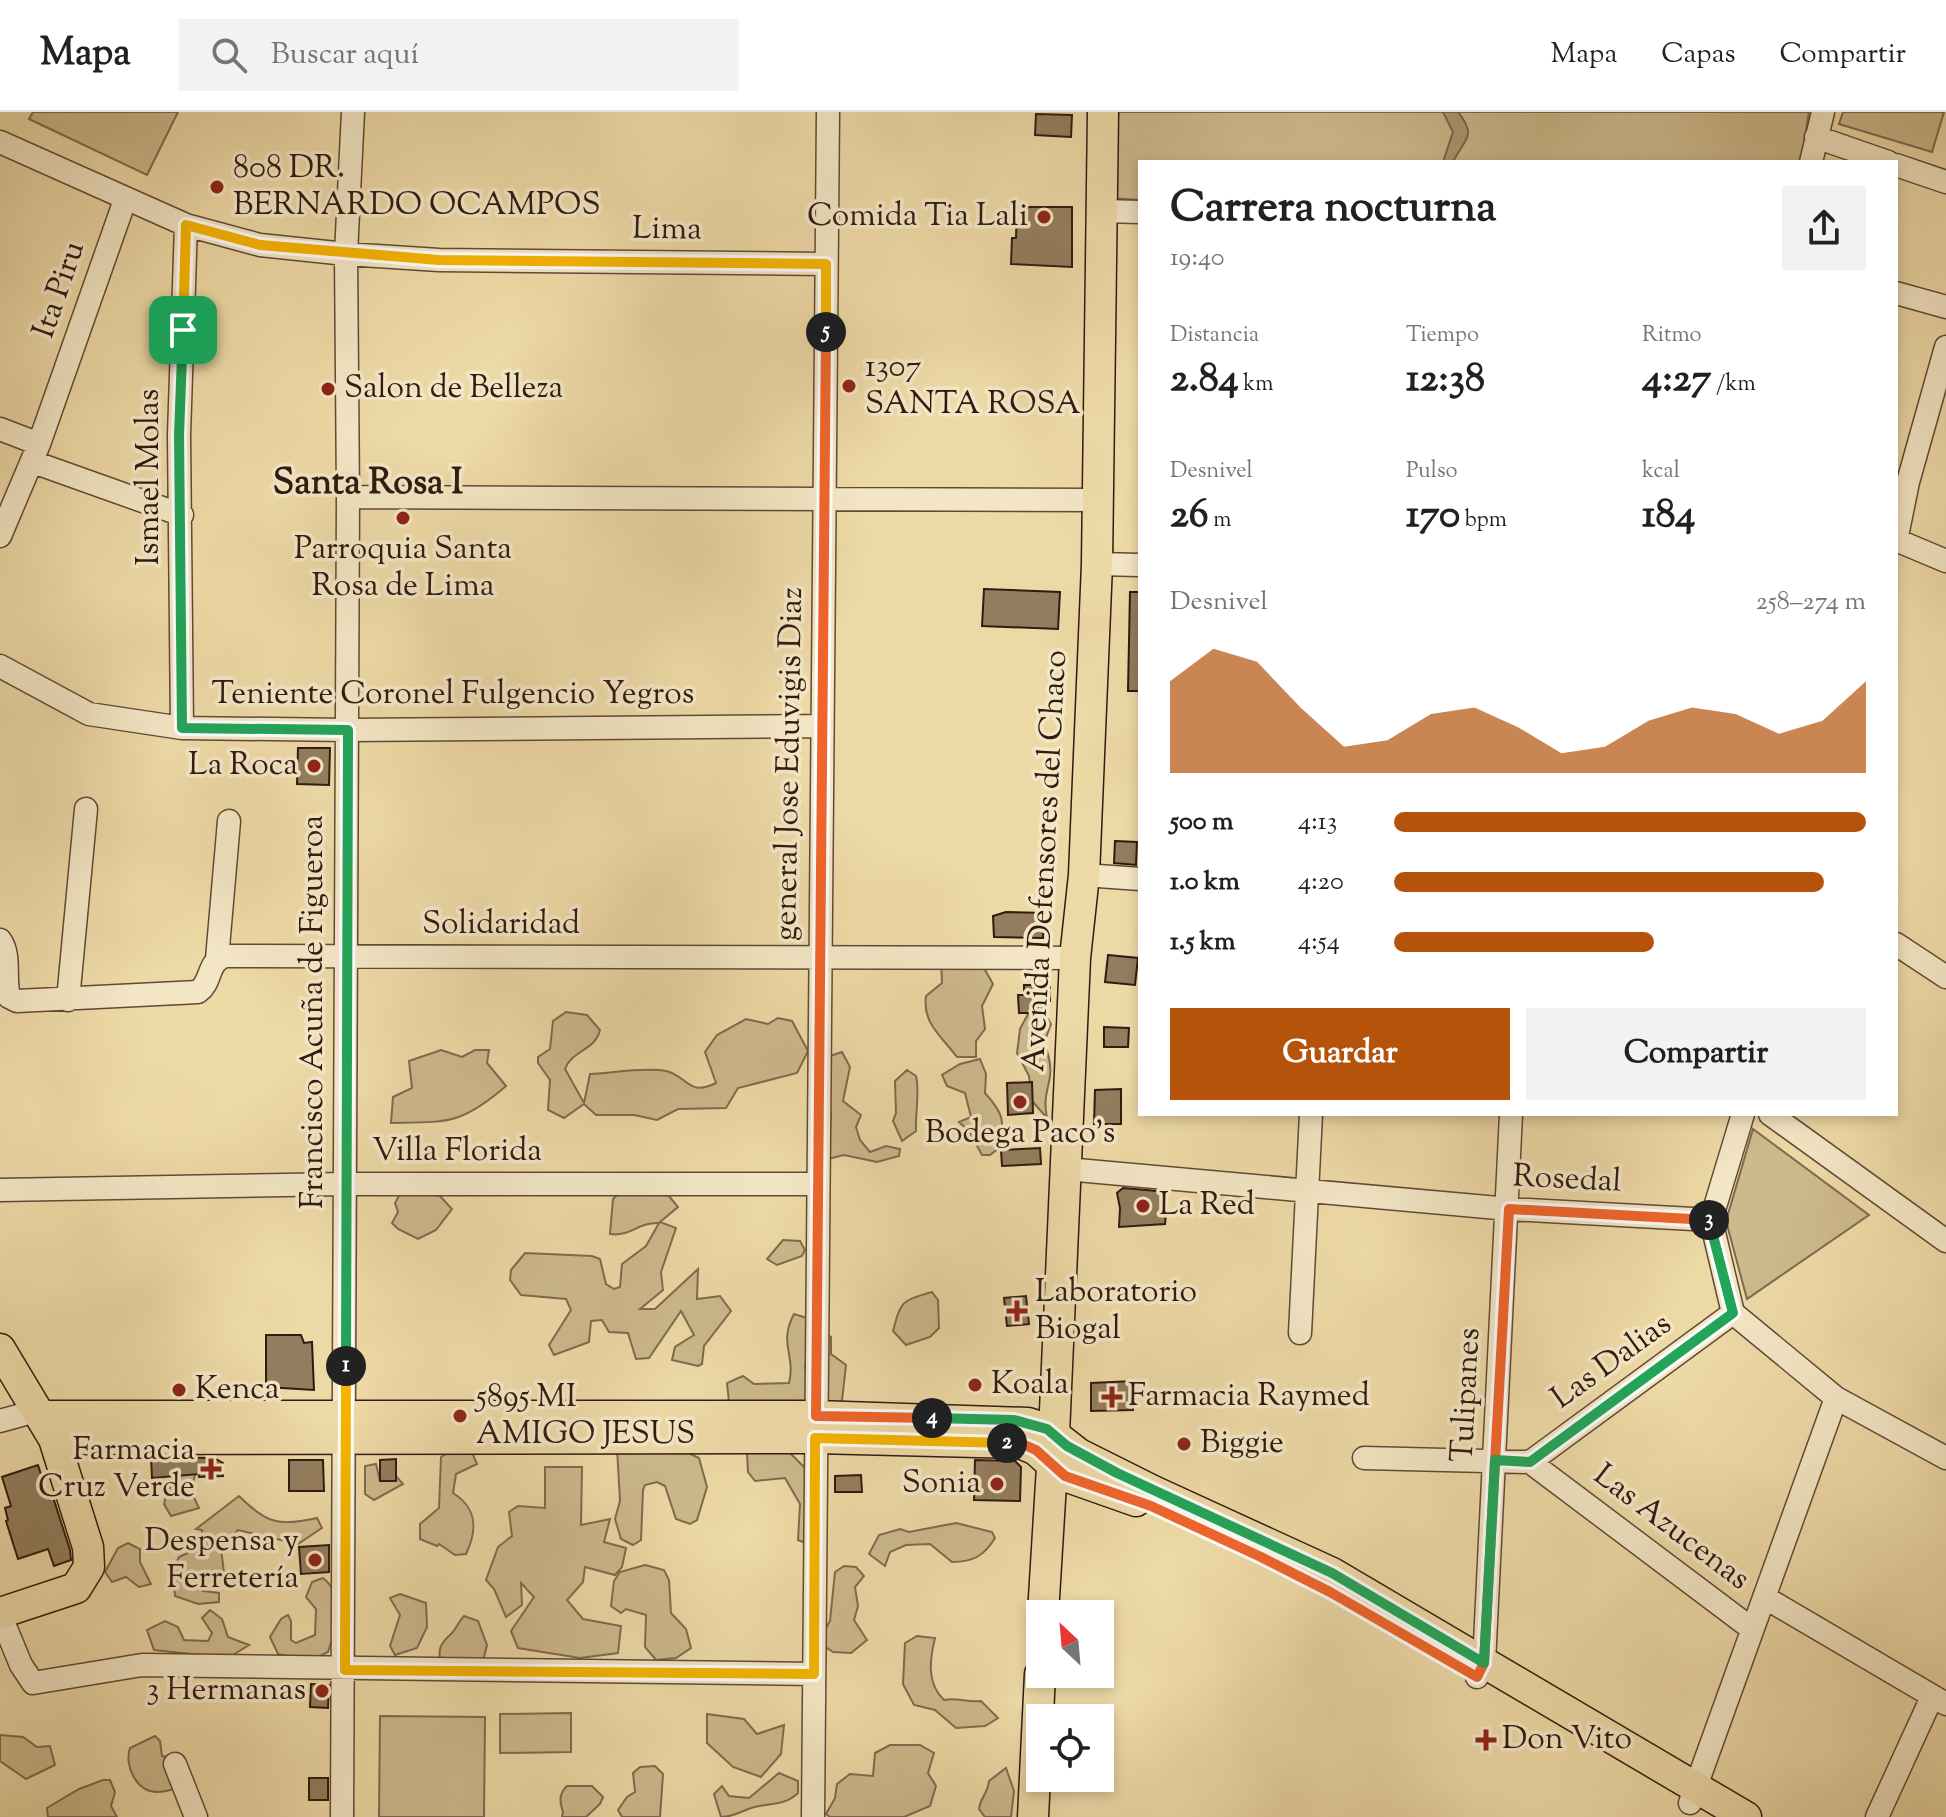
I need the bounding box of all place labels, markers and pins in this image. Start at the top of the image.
place label: 808 DR. BERNARDO OCAMPOS [233,146,601,229]
marker: 808 DR. BERNARDO OCAMPOS [208,178,226,196]
place label: Comida Tia Lali [807,194,1028,240]
marker: Comida Tia Lali [1035,208,1053,226]
pin [149,296,217,364]
pin: 5 [806,312,846,352]
place label: 1307 SANTA ROSA [865,345,1081,428]
place label: Salon de Belleza [344,366,564,412]
marker: 1307 SANTA ROSA [840,377,858,395]
marker: Salon de Belleza [319,380,337,398]
marker: Parroquia Santa Rosa de Lima [394,509,412,527]
place label: Parroquia Santa Rosa de Lima [294,527,512,610]
place label: La Roca [188,743,298,789]
marker: La Roca [305,757,323,775]
marker: Bodega Paco's [1011,1093,1029,1111]
place label: Bodega Paco's [925,1111,1115,1157]
place label: La Red [1159,1183,1255,1229]
marker: La Red [1134,1197,1152,1215]
pin: 3 [1689,1200,1729,1240]
place label: Laboratorio Biogal [1035,1270,1197,1353]
marker: Laboratorio Biogal [1006,1300,1028,1322]
pin: 1 [326,1346,366,1386]
place label: Koala [991,1362,1069,1408]
place label: Kenca [195,1367,280,1413]
place label: Farmacia Raymed [1128,1374,1370,1420]
place label: 5895 MI AMIGO JESUS [474,1375,695,1458]
marker: Koala [966,1376,984,1394]
marker: Kenca [170,1381,188,1399]
marker: Farmacia Raymed [1103,1388,1121,1406]
pin: 4 [912,1398,952,1438]
marker: 5895 MI AMIGO JESUS [451,1407,469,1425]
place label: Biggie [1200,1421,1284,1467]
pin: 2 [987,1423,1027,1463]
place label: Farmacia Cruz Verde [38,1428,195,1511]
marker: Biggie [1175,1435,1193,1453]
marker: Farmacia Cruz Verde [202,1460,220,1478]
place label: Sonia [902,1461,981,1507]
marker: Sonia [988,1475,1006,1493]
place label: Despensa y Ferretería [145,1519,299,1602]
marker: Despensa y Ferretería [306,1551,324,1569]
place label: 3 Hermanas [147,1668,306,1714]
marker: 3 Hermanas [313,1682,331,1700]
place label: Don Vito [1502,1717,1632,1763]
marker: Don Vito [1477,1731,1495,1749]

